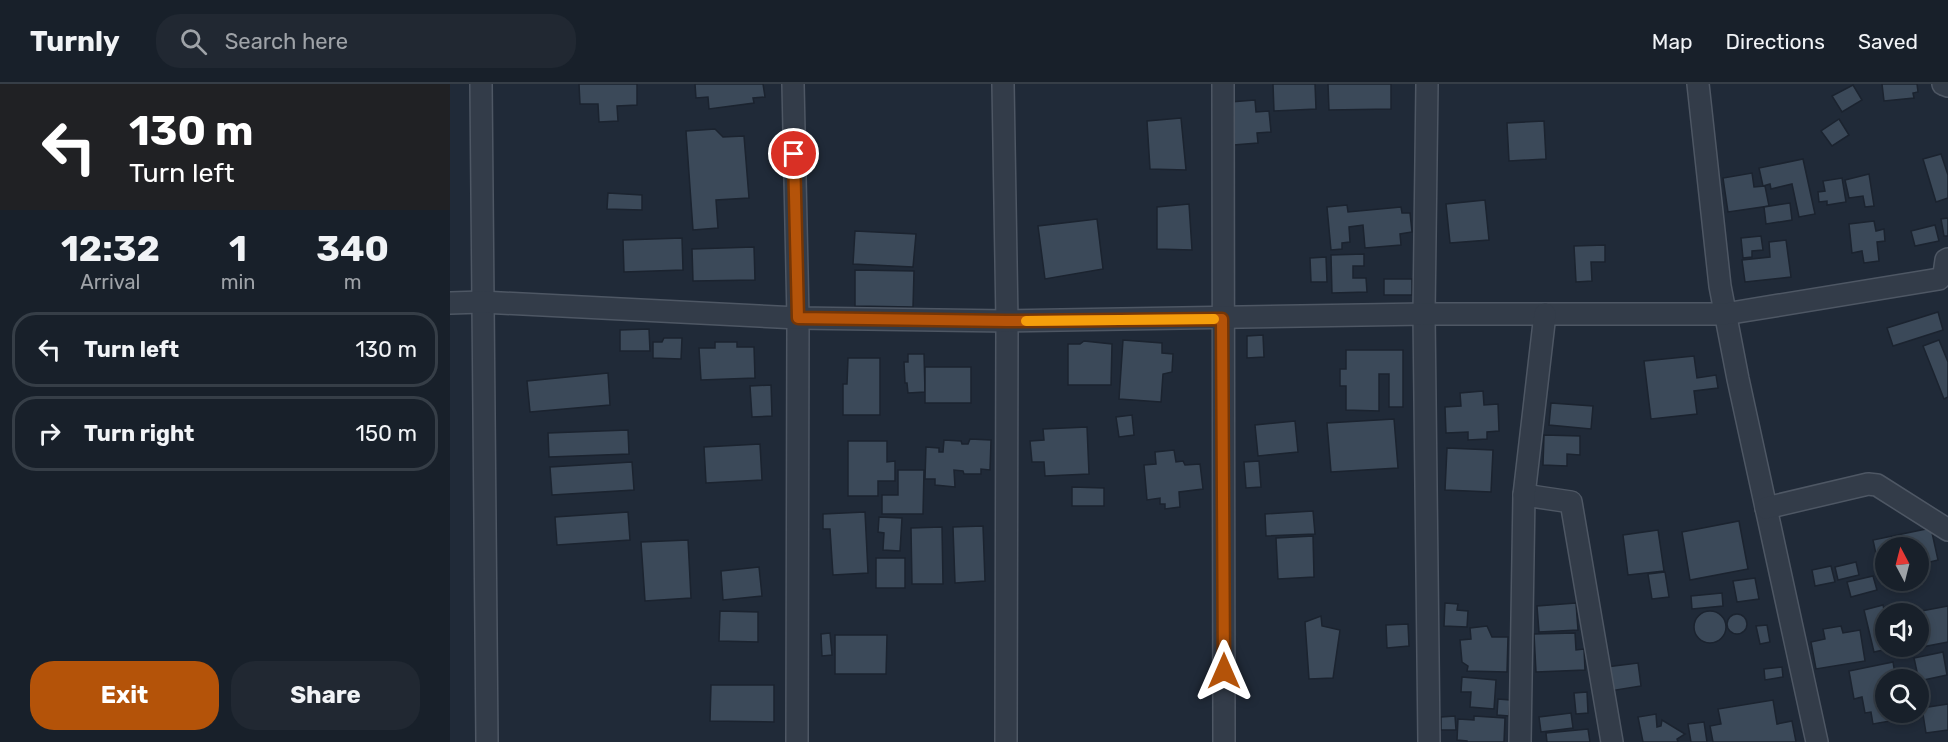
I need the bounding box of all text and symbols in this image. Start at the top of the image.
search box [156,14,576,68]
text: Turnly [30,25,120,58]
icon: search [177,25,210,58]
text: Search here [225,28,348,55]
text: Map [1652,29,1693,54]
text: Directions [1726,29,1825,54]
text: Saved [1858,29,1918,54]
text: 130 m [129,106,254,156]
icon: left [30,108,108,186]
pin [768,128,819,179]
icon: arrive [777,137,810,170]
text: Turn left [129,157,234,189]
text: 12:32 [61,227,160,270]
text: 1 [229,227,247,270]
text: 340 [316,227,389,270]
text: Arrival [80,270,140,294]
text: min [221,270,255,294]
text: m [344,270,362,294]
icon: left [33,333,66,366]
text: Turn left [84,336,179,363]
text: 130 m [355,336,417,363]
icon: right [33,417,66,450]
text: Turn right [84,420,194,447]
text: 150 m [356,420,417,447]
north arrow [1875,537,1929,591]
map controls [1875,537,1929,723]
button: sound [1875,603,1929,657]
position arrow [1192,639,1256,703]
button: Exit [30,661,219,730]
button: Share [231,661,420,730]
button: search [1875,669,1929,723]

